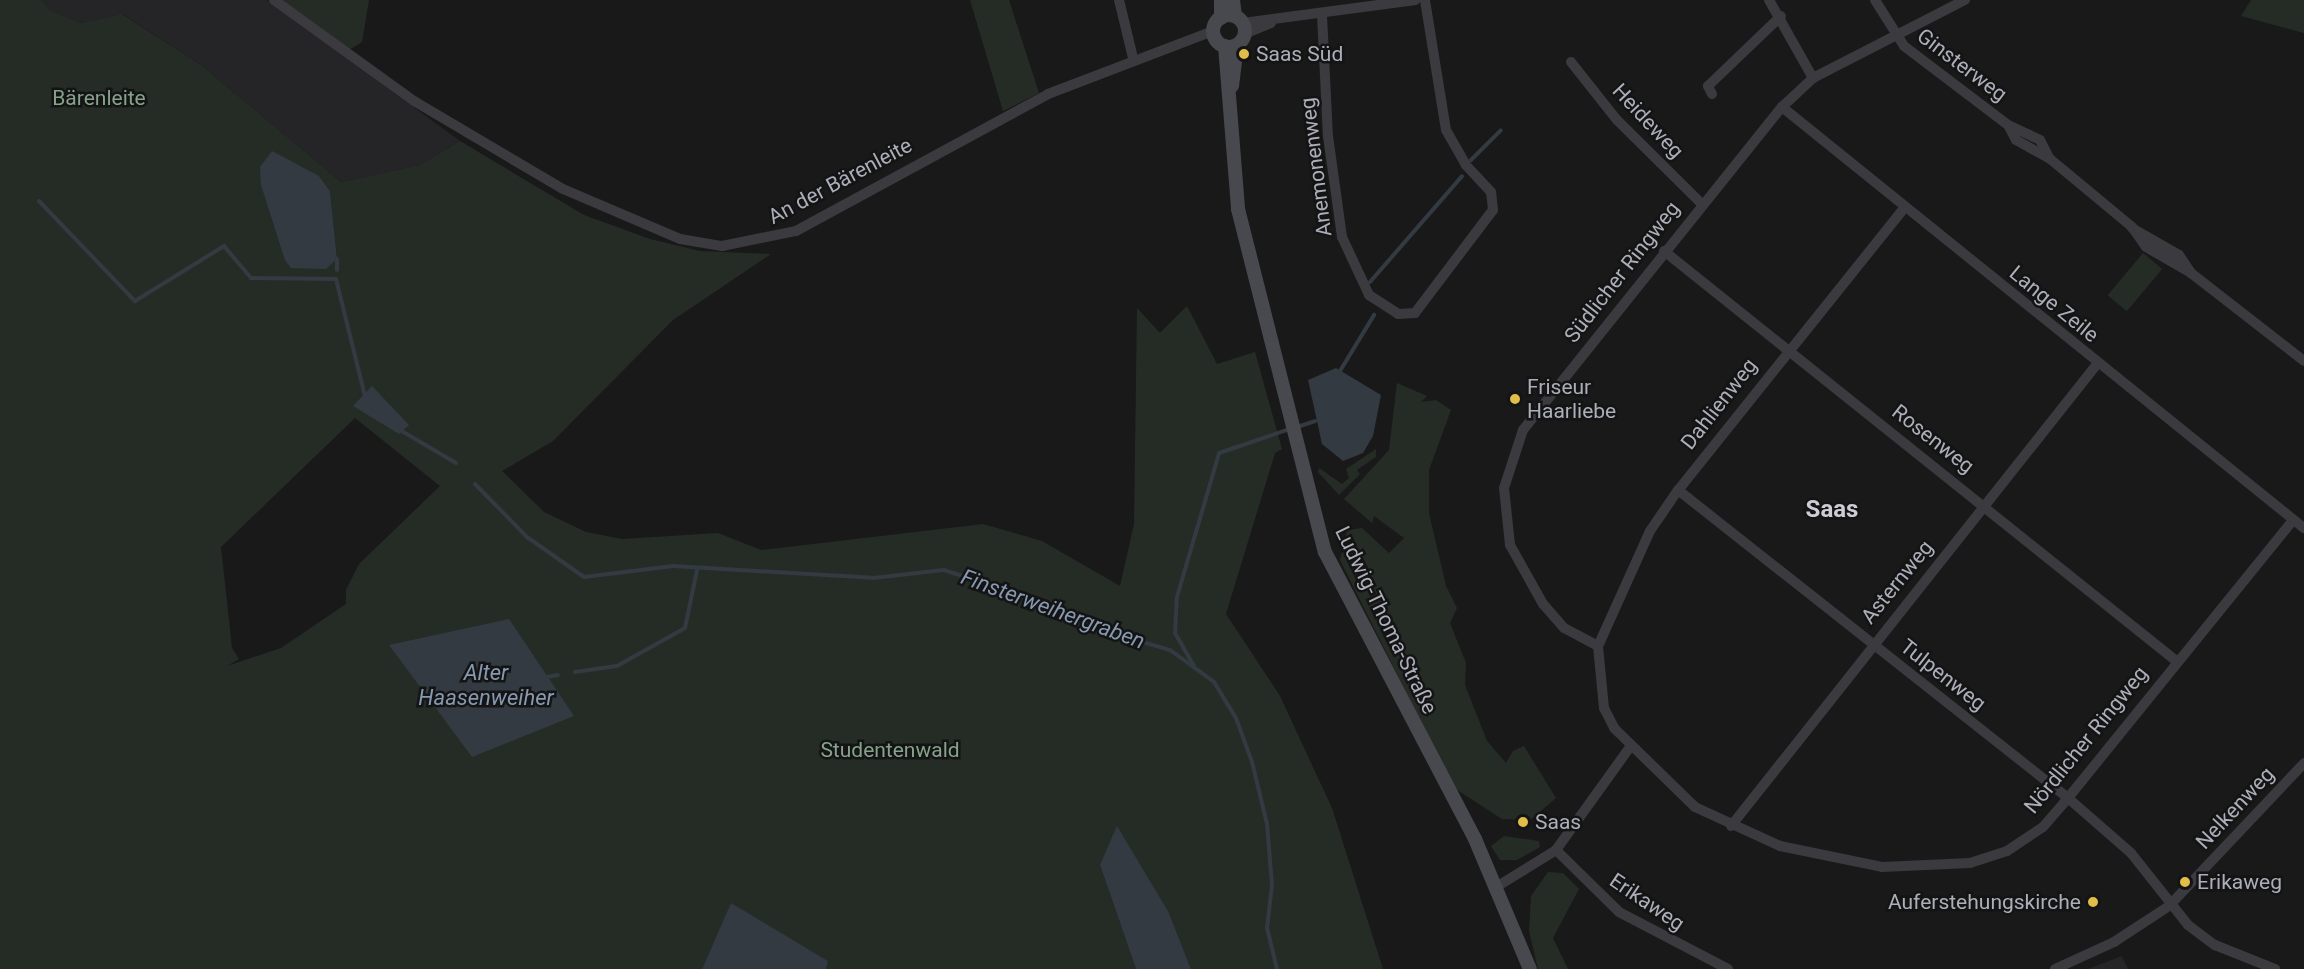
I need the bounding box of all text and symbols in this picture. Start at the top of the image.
street label: Ginsterweg [1912,23,2012,107]
place label: Saas Süd [1256,41,1343,67]
marker: Saas Süd [1237,47,1251,61]
street label: Heideweg [1607,78,1689,164]
park label: Bärenleite [52,85,146,111]
street label: Anemonenweg [1295,96,1337,238]
street label: An der Bärenleite [764,132,916,230]
street label: Südlicher Ringweg [1559,196,1685,348]
street label: Lange Zeile [2004,260,2104,348]
street label: Dahlienweg [1676,354,1762,454]
place label: Friseur Haarliebe [1527,374,1616,424]
marker: Friseur Haarliebe [1508,392,1522,406]
street label: Rosenweg [1887,399,1979,479]
district label: Saas [1806,496,1858,524]
street label: Ludwig-Thoma-Straße [1330,522,1442,718]
street label: Asternweg [1856,535,1938,629]
water label: Finsterweihergraben [958,563,1148,655]
street label: Tulpenweg [1895,634,1991,716]
water label: Alter Haasenweiher [418,659,554,710]
street label: Nördlicher Ringweg [2019,661,2153,819]
park label: Studentenwald [820,737,960,763]
street label: Nelkenweg [2191,762,2279,854]
place label: Saas [1535,809,1581,835]
marker: Saas [1516,815,1530,829]
street label: Erikaweg [1605,868,1689,936]
place label: Erikaweg [2197,869,2282,895]
marker: Erikaweg [2178,875,2192,889]
place label: Auferstehungskirche [1888,889,2081,915]
marker: Auferstehungskirche [2086,895,2100,909]

